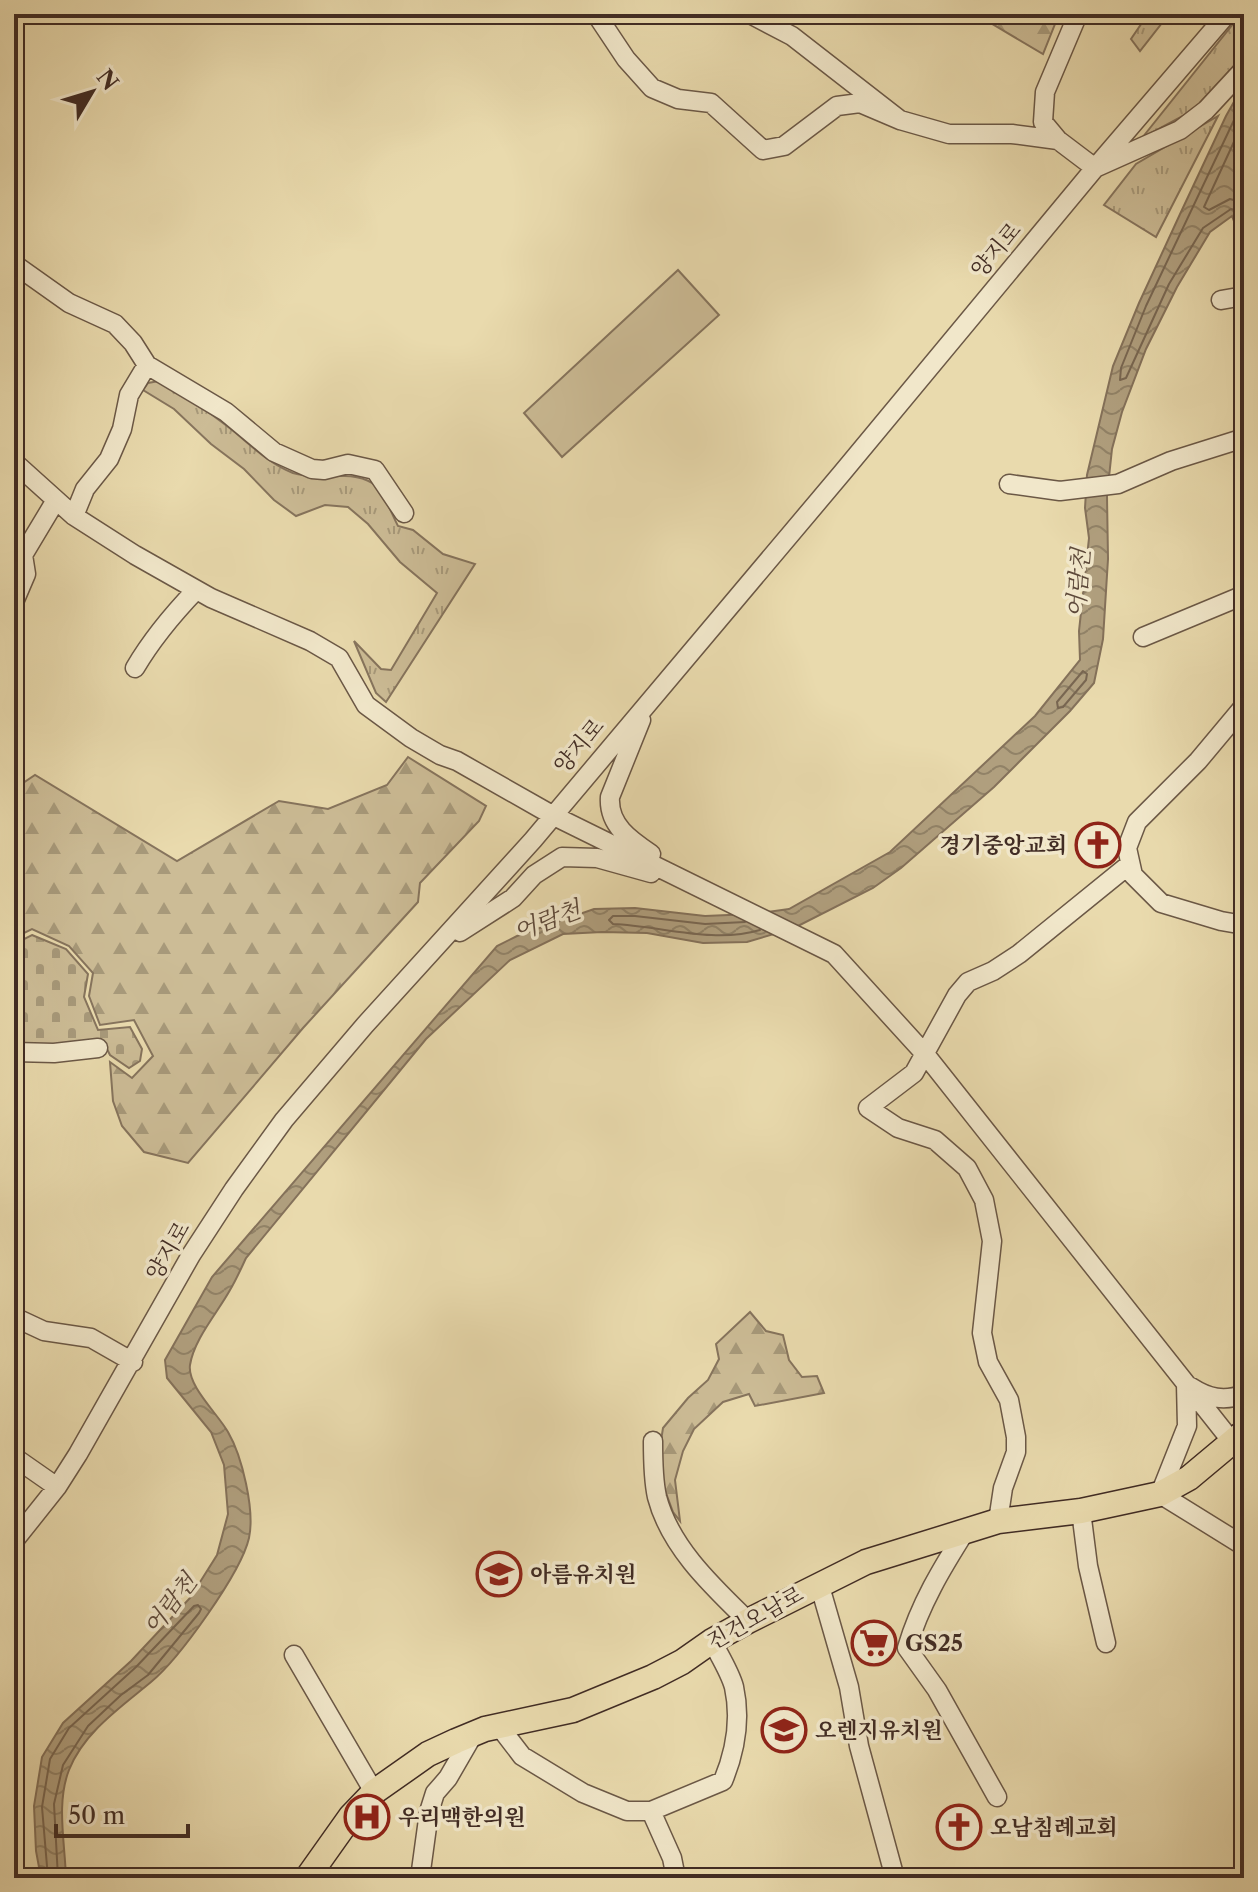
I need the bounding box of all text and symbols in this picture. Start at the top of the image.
north arrow [52,52,132,132]
text: N [91,64,124,96]
street label: 양지로 [965,217,1027,283]
water label: 어람천 [1061,545,1096,619]
street label: 양지로 [548,713,610,779]
church icon: 경기중앙교회 [1074,821,1122,869]
place label: 경기중앙교회 [939,832,1067,859]
water label: 어람천 [509,894,586,946]
street label: 양지로 [140,1217,196,1285]
school or university icon: 아름유치원 [475,1550,523,1598]
place label: 아름유치원 [530,1561,636,1588]
water label: 어람천 [137,1566,204,1640]
street label: 진건오남로 [702,1580,808,1656]
supermarket icon: GS25 [850,1619,898,1667]
place label: GS25 [905,1630,963,1657]
school or university icon: 오렌지유치원 [760,1706,808,1754]
place label: 오렌지유치원 [815,1717,943,1744]
scale bar [56,1788,188,1838]
hospital icon: 우리맥한의원 [343,1793,391,1841]
text: 50 m [68,1801,125,1830]
church icon: 오남침례교회 [935,1803,983,1851]
place label: 우리맥한의원 [398,1804,526,1831]
place label: 오남침례교회 [990,1814,1118,1841]

